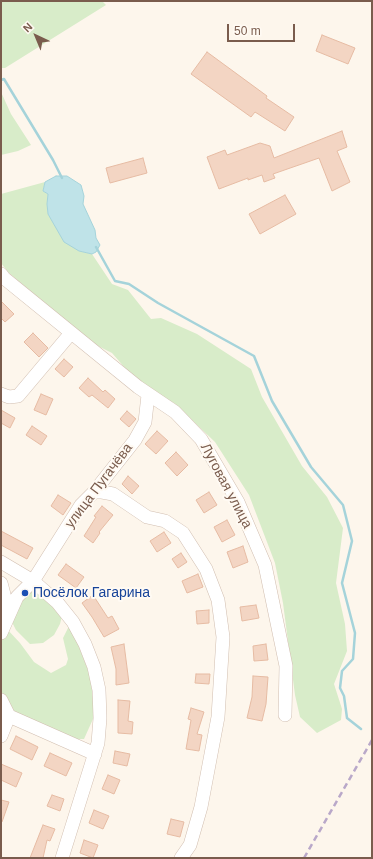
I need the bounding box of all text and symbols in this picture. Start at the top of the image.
north arrow [16,16,56,56]
scale bar [229,16,297,42]
text: N [21,20,35,34]
text: 50 m [234,24,261,38]
street label: улица Пугачёва [62,440,136,532]
street label: Луговая улица [197,441,255,531]
place label: Посёлок Гагарина [33,585,150,601]
marker: Посёлок Гагарина [20,588,30,598]

